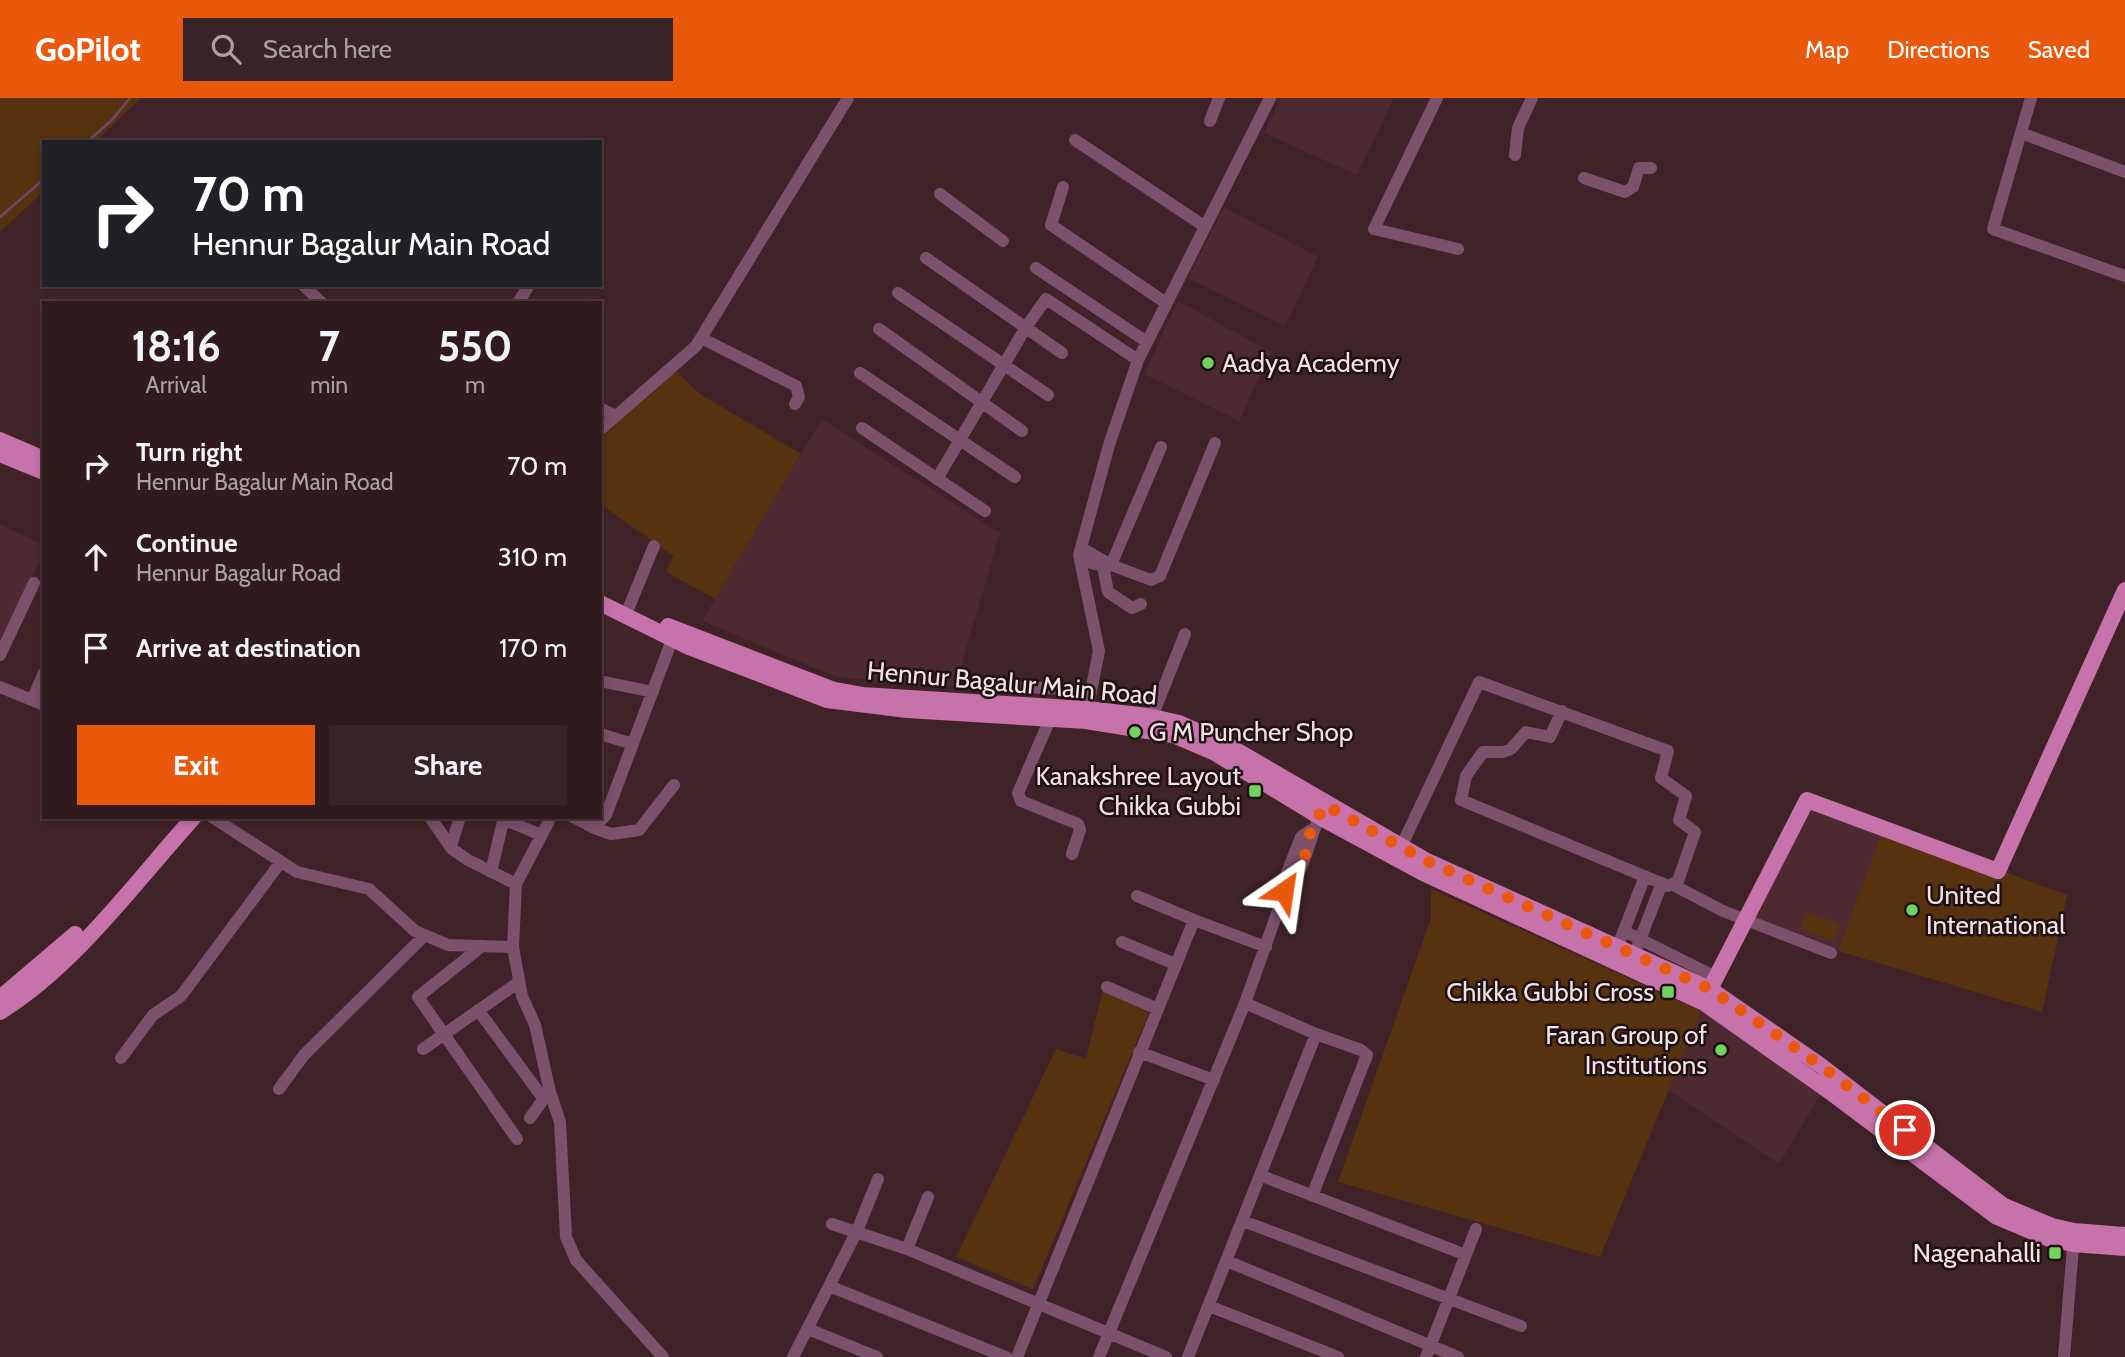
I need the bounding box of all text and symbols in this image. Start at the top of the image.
search box [183,18,673,81]
text: GoPilot [35,29,141,69]
icon: search [207,30,245,68]
text: Search here [263,33,392,65]
text: Map [1805,35,1849,64]
text: Directions [1887,35,1990,64]
text: Saved [2028,35,2090,64]
text: 70 m [192,164,305,223]
icon: right [77,168,168,259]
text: Hennur Bagalur Main Road [192,224,550,263]
text: 18:16 [132,320,221,372]
text: 7 [319,320,340,372]
text: 550 [438,320,512,372]
place label: Aadya Academy [1222,347,1400,379]
marker: Aadya Academy [1200,355,1216,371]
text: Arrival [146,371,207,399]
text: min [310,371,348,399]
text: m [465,371,485,399]
text: Turn right [136,436,242,468]
icon: right [77,447,115,485]
text: 70 m [507,450,567,482]
text: Hennur Bagalur Main Road [136,468,393,496]
text: Continue [136,527,238,559]
icon: ahead [77,538,115,576]
text: 310 m [498,541,567,573]
text: Hennur Bagalur Road [136,559,341,587]
icon: arrive [77,629,115,667]
text: Arrive at destination [136,632,361,664]
text: 170 m [499,632,567,664]
street label: Hennur Bagalur Main Road [866,654,1158,712]
place label: G M Puncher Shop [1149,716,1353,748]
marker: G M Puncher Shop [1127,724,1143,740]
button: Exit [77,725,315,805]
button: Share [329,725,567,805]
place label: Kanakshree Layout Chikka Gubbi [1035,760,1241,822]
marker: Kanakshree Layout Chikka Gubbi [1247,783,1263,799]
position arrow [1247,854,1321,928]
place label: United International [1926,879,2065,941]
marker: United International [1904,902,1920,918]
place label: Chikka Gubbi Cross [1446,976,1654,1008]
marker: Chikka Gubbi Cross [1660,984,1676,1000]
place label: Faran Group of Institutions [1545,1019,1707,1081]
marker: Faran Group of Institutions [1713,1042,1729,1058]
pin [1875,1100,1935,1160]
icon: arrive [1886,1111,1924,1149]
place label: Nagenahalli [1913,1237,2041,1269]
marker: Nagenahalli [2047,1245,2063,1261]

